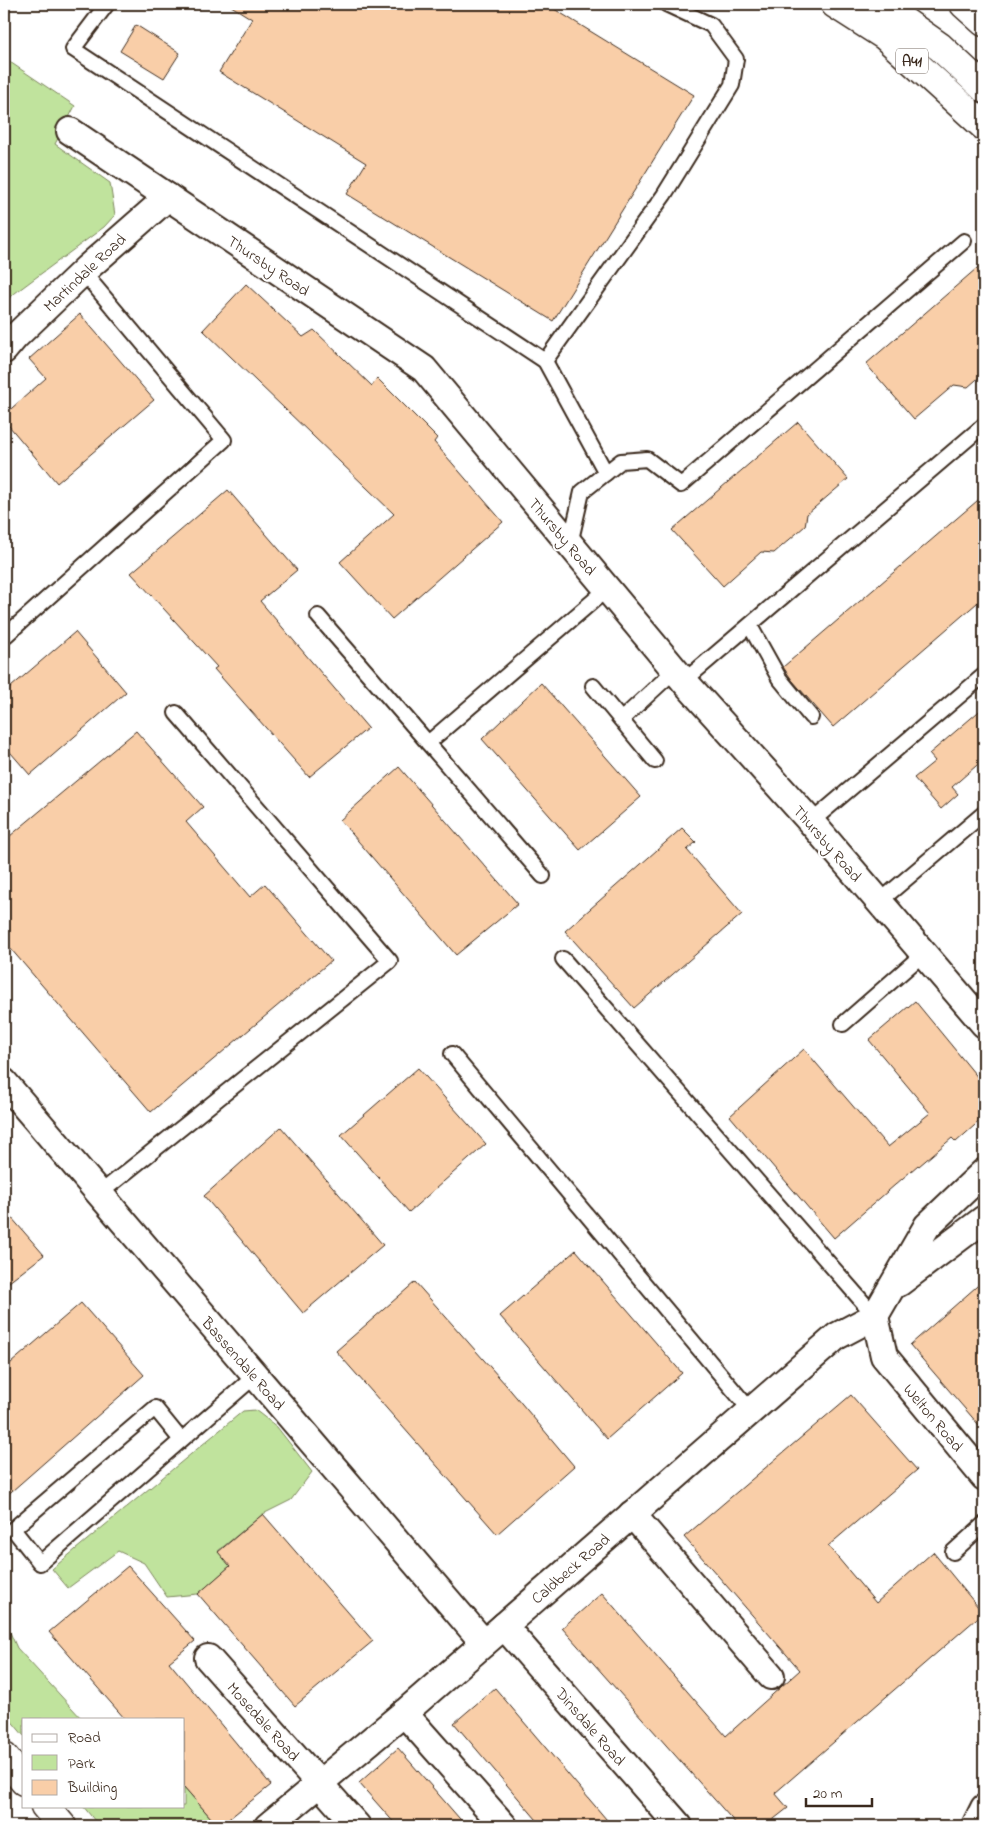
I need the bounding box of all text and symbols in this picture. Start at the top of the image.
road number: A41 [896,48,928,74]
street label: Martindale Road [39,229,132,318]
street label: Thursby Road [222,230,314,303]
street label: Thursby Road [522,493,601,581]
street label: Thursby Road [786,801,867,888]
street label: Bassendale Road [194,1312,290,1416]
street label: Welton Road [897,1379,968,1458]
street label: Caldbeck Road [527,1528,616,1611]
street label: Mosedale Road [220,1677,305,1767]
street label: Dinsdale Road [548,1682,630,1772]
legend [22,1718,185,1808]
text: Road [68,1727,101,1749]
text: Park [68,1753,96,1775]
scale bar [806,1775,872,1807]
text: Building [67,1777,117,1800]
text: 20 m [813,1783,843,1805]

